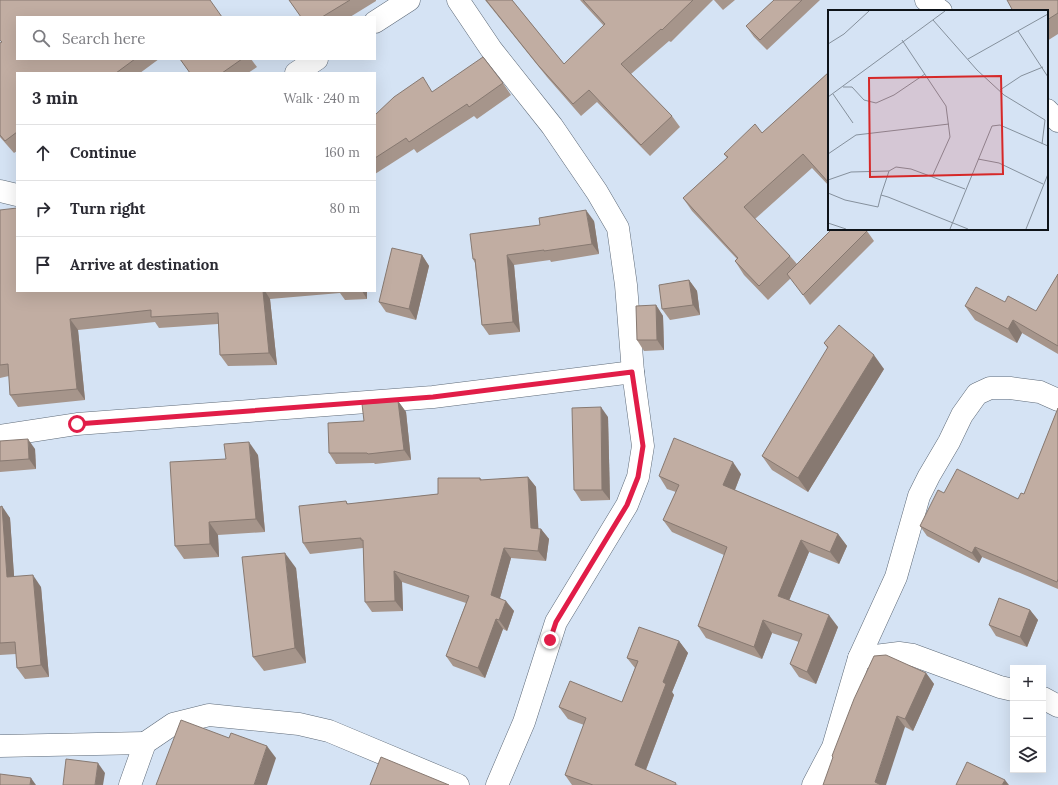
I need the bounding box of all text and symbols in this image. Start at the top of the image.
inset map [828,10,1048,230]
search box [16,16,376,60]
icon: search [30,27,52,49]
text: Search here [62,29,145,48]
text: 3 min [32,87,78,109]
text: Walk · 240 m [283,90,360,107]
icon: ahead [32,142,54,164]
text: Continue [70,143,136,162]
text: 160 m [325,144,360,161]
icon: right [32,198,54,220]
text: Turn right [70,199,146,218]
text: 80 m [330,200,360,217]
icon: arrive [32,254,54,276]
text: Arrive at destination [70,255,219,274]
route start [68,415,86,433]
route end [541,631,559,649]
map controls [1010,665,1046,773]
button: + [1010,665,1046,701]
button: − [1010,701,1046,737]
button: layers [1010,737,1046,773]

